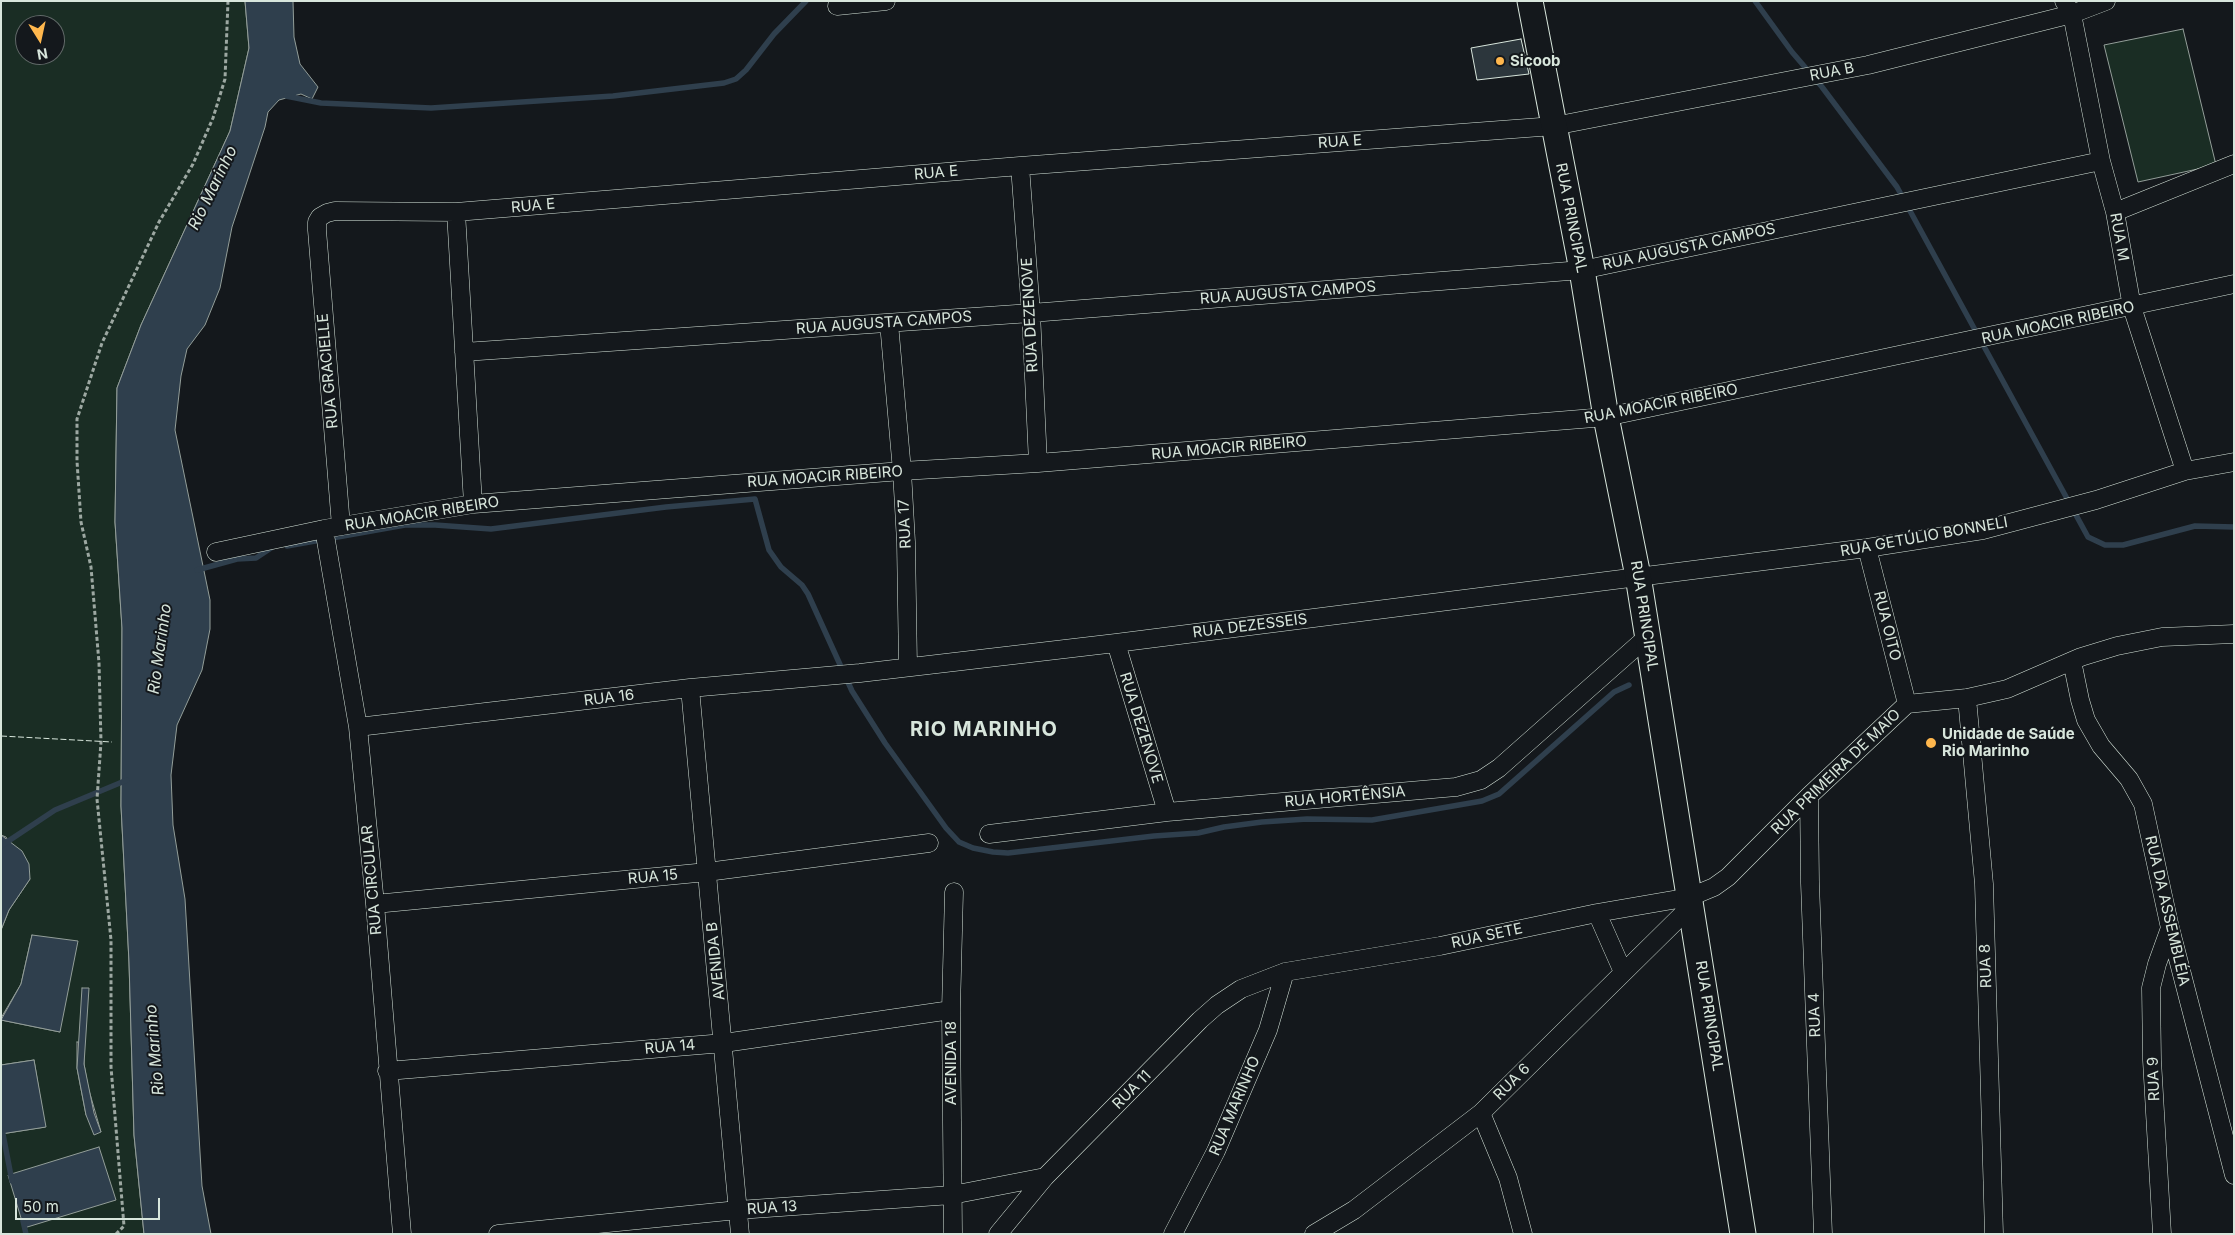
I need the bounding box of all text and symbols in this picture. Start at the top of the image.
north arrow [15,15,65,65]
text: N [36,45,49,64]
place label: Sicoob [1510,52,1561,70]
marker: Sicoob [1494,55,1506,67]
street label: RUA B [1808,59,1856,85]
street label: RUA E [1317,131,1363,153]
water label: Rio Marinho [184,143,242,233]
street label: RUA PRINCIPAL [1551,161,1591,275]
street label: RUA E [913,162,959,184]
street label: RUA E [510,195,556,217]
street label: RUA M [2106,211,2132,263]
street label: RUA AUGUSTA CAMPOS [1601,220,1777,274]
street label: RUA DEZENOVE [1018,257,1042,373]
street label: RUA AUGUSTA CAMPOS [1199,278,1377,308]
street label: RUA MOACIR RIBEIRO [1980,298,2136,348]
street label: RUA AUGUSTA CAMPOS [795,308,973,338]
street label: RUA GRACIELLE [314,313,342,429]
street label: RUA MOACIR RIBEIRO [1583,380,1739,428]
street label: RUA MOACIR RIBEIRO [1151,432,1307,464]
street label: RUA MOACIR RIBEIRO [747,463,903,491]
street label: RUA MOACIR RIBEIRO [344,493,500,535]
street label: RUA 17 [895,499,915,549]
street label: RUA GETÚLIO BONNELI [1839,513,2009,561]
street label: RUA PRINCIPAL [1626,559,1662,673]
street label: RUA OITO [1870,589,1904,663]
water label: Rio Marinho [144,602,176,696]
street label: RUA DEZESSEIS [1192,610,1308,642]
street label: RUA DEZENOVE [1116,670,1166,786]
street label: RUA 16 [583,686,635,710]
street label: RUA PRIMEIRA DE MAIO [1768,706,1904,838]
district label: RIO MARINHO [909,718,1059,742]
place label: Unidade de Saúde Rio Marinho [1942,725,2075,760]
marker: Unidade de Saúde Rio Marinho [1924,736,1938,750]
street label: RUA HORTÊNSIA [1284,783,1406,811]
street label: RUA CIRCULAR [358,824,386,936]
street label: RUA DA ASSEMBLÉIA [2141,834,2193,988]
street label: RUA 15 [627,866,679,888]
street label: RUA SETE [1450,920,1524,952]
street label: AVENIDA B [703,921,729,1001]
street label: RUA 8 [1976,944,1996,988]
street label: RUA PRINCIPAL [1691,959,1727,1073]
street label: RUA 4 [1805,992,1825,1038]
water label: Rio Marinho [141,1004,169,1096]
street label: AVENIDA 18 [942,1021,960,1105]
street label: RUA 14 [644,1036,696,1058]
street label: RUA MARINHO [1206,1053,1264,1159]
street label: RUA 9 [2144,1057,2164,1101]
street label: RUA 6 [1490,1060,1534,1104]
street label: RUA 11 [1109,1067,1155,1113]
scale bar [18,1188,162,1220]
text: 50 m [23,1197,59,1216]
street label: RUA 13 [746,1197,798,1219]

